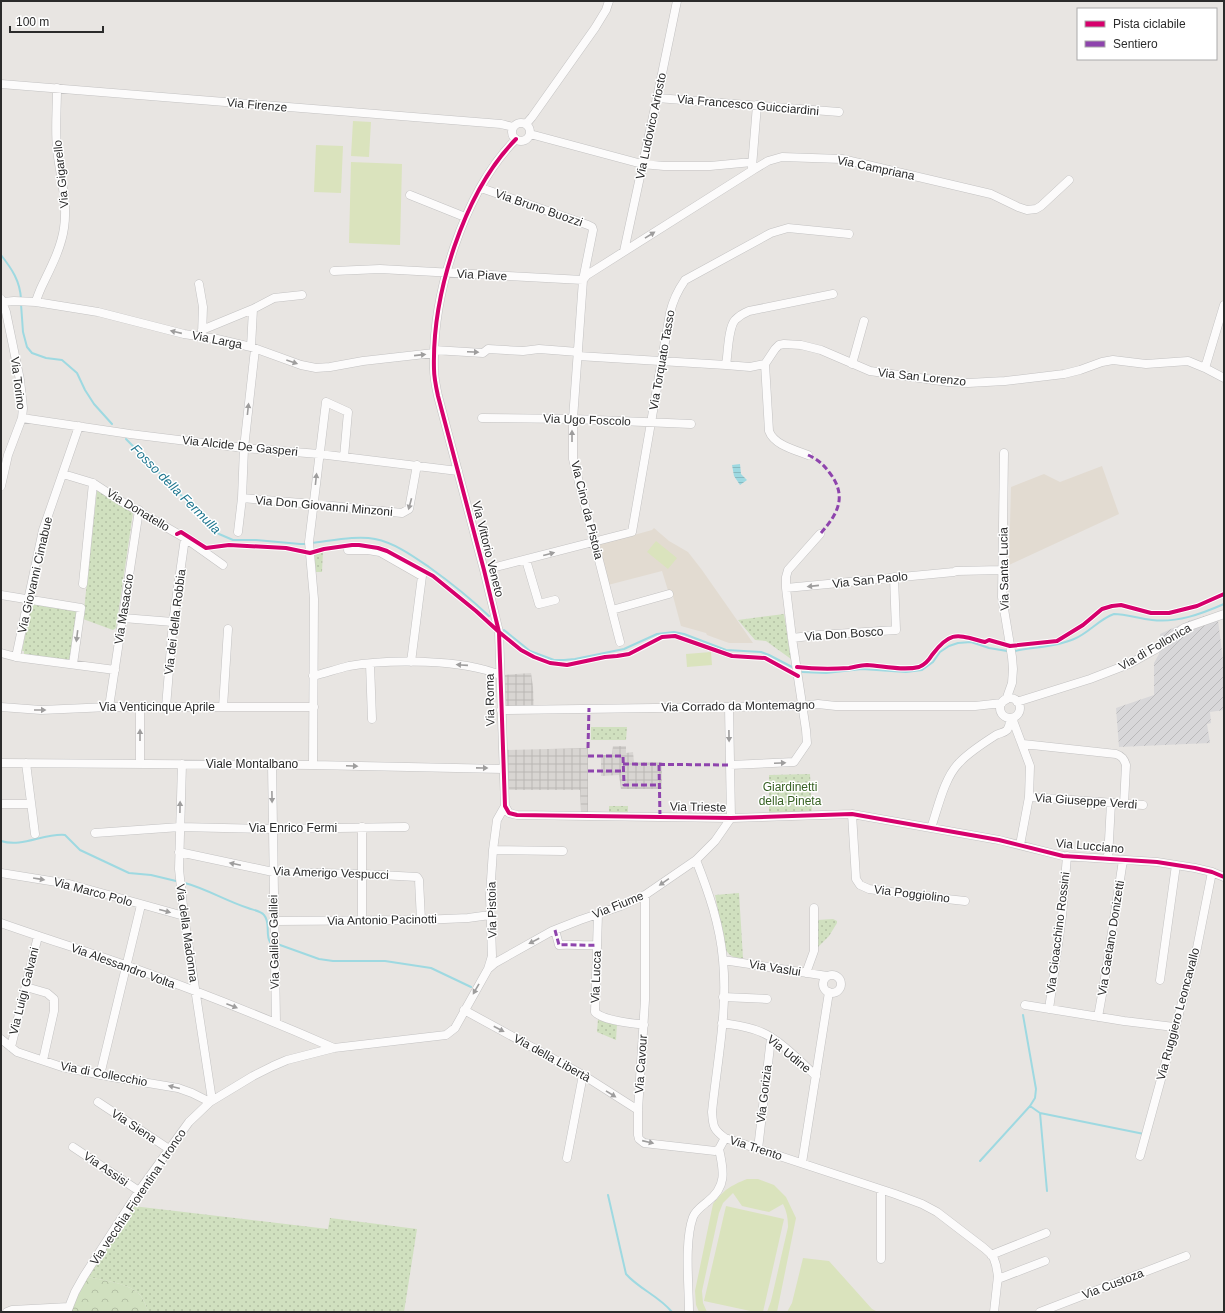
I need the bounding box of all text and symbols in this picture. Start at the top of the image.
scale bar [10,8,103,34]
legend [1077,8,1217,60]
text: 100 m [16,15,49,29]
text: Pista ciclabile [1113,17,1186,31]
text: Sentiero [1113,37,1158,51]
street label: Via Ludovico Ariosto [633,71,669,181]
street label: Via Francesco Guicciardini [676,92,820,118]
street label: Via Firenze [226,95,288,115]
street label: Via Gigarello [50,139,72,209]
street label: Via Campriana [836,153,916,183]
street label: Via Bruno Buozzi [493,186,585,230]
one-way arrow [644,231,655,239]
street label: Via Piave [456,267,508,283]
street label: Via Torquato Tasso [646,309,678,411]
street label: Via Larga [191,328,244,352]
one-way arrow [170,329,182,335]
one-way arrow [467,349,480,355]
one-way arrow [414,351,426,358]
street label: Via Torino [8,356,28,410]
one-way arrow [286,359,298,365]
street label: Via San Lorenzo [877,365,967,389]
one-way arrow [245,403,252,415]
street label: Via Ugo Foscolo [543,411,631,429]
one-way arrow [569,429,575,442]
street label: Via Alcide De Gasperi [181,433,299,459]
water label: Fosso della Fermulla [128,441,224,537]
street label: Via Cino da Pistoia [568,459,606,561]
one-way arrow [313,473,319,485]
street label: Via Donatello [104,486,172,534]
street label: Via Don Giovanni Minzoni [255,493,393,519]
one-way arrow [406,497,412,510]
street label: Via Vittorio Veneto [469,500,507,599]
street label: Via Giovanni Cimabue [15,515,55,635]
street label: Via Santa Lucia [996,527,1012,611]
one-way arrow [544,551,556,557]
street label: Via dei della Robbia [162,568,188,676]
street label: Via San Paolo [832,569,909,591]
street label: Via Masaccio [112,572,137,645]
one-way arrow [807,582,819,589]
street label: Via di Follonica [1116,620,1194,673]
street label: Via Don Bosco [804,624,884,644]
one-way arrow [74,630,80,642]
one-way arrow [456,662,468,669]
street label: Via Roma [483,673,497,726]
street label: Via Corrado da Montemagno [661,698,815,714]
street label: Via Venticinque Aprile [99,700,215,714]
one-way arrow [34,707,47,713]
one-way arrow [137,728,143,741]
one-way arrow [726,730,732,743]
street label: Viale Montalbano [206,757,299,771]
one-way arrow [774,760,787,766]
one-way arrow [346,763,359,769]
one-way arrow [476,765,489,771]
park label: Giardinetti della Pineta [759,780,822,808]
street label: Via Giuseppe Verdi [1034,790,1138,812]
one-way arrow [269,791,275,804]
street label: Via Trieste [670,800,727,814]
one-way arrow [177,801,184,813]
street label: Via Enrico Fermi [249,821,337,835]
street label: Via Lucciano [1055,836,1125,856]
one-way arrow [229,860,241,866]
street label: Via Amerigo Vespucci [273,864,389,882]
street label: Via Gioacchino Rossini [1044,871,1072,995]
street label: Via Marco Polo [52,875,134,909]
one-way arrow [33,876,46,882]
one-way arrow [659,878,669,886]
street label: Via Gaetano Donizetti [1095,879,1127,997]
street label: Via Pistoia [485,881,499,938]
street label: Via Poggiolino [873,882,951,906]
street label: Via della Madonna [173,883,201,983]
street label: Via Fiume [590,888,646,922]
street label: Via Galileo Galilei [266,895,282,989]
one-way arrow [159,909,172,915]
street label: Via Antonio Pacinotti [327,912,437,928]
one-way arrow [528,938,540,944]
street label: Via Alessandro Volta [69,941,177,991]
street label: Via Luigi Galvani [6,946,42,1036]
street label: Via Ruggiero Leoncavallo [1154,946,1203,1082]
street label: Via Lucca [588,950,604,1003]
street label: Via Vaslui [748,957,802,979]
one-way arrow [472,983,479,995]
one-way arrow [226,1003,238,1009]
one-way arrow [493,1025,504,1032]
street label: Via della Libertà [511,1031,593,1085]
street label: Via Udine [764,1032,814,1076]
street label: Via Cavour [632,1034,650,1094]
street label: Via di Collecchio [59,1059,149,1089]
street label: Via Gorizia [753,1064,775,1124]
one-way arrow [168,1084,180,1090]
one-way arrow [605,1090,617,1097]
street label: Via Siena [109,1106,160,1146]
street label: Via vecchia Fiorentina I tronco [87,1126,189,1268]
street label: Via Trento [728,1133,784,1163]
one-way arrow [642,1140,654,1146]
street label: Via Assisi [81,1149,131,1189]
street label: Via Custoza [1080,1266,1146,1302]

